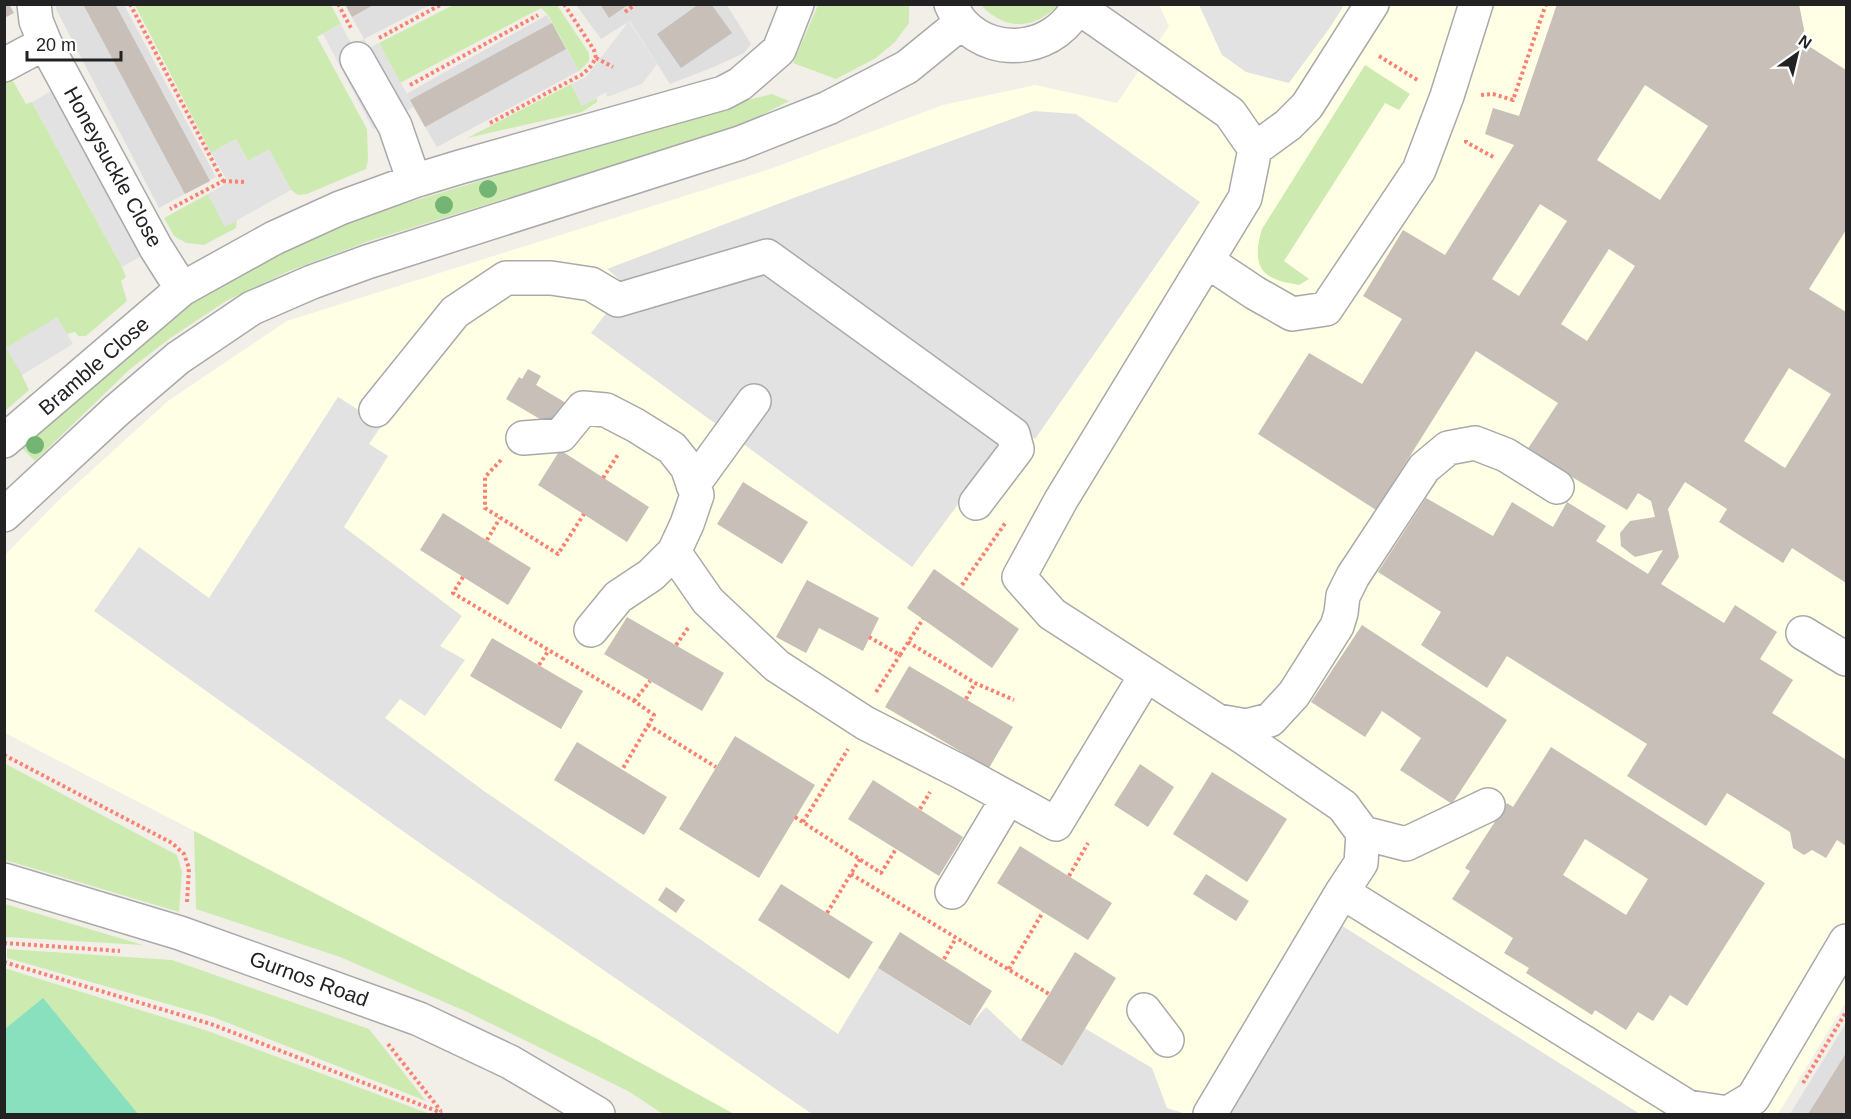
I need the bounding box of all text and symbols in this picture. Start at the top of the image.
scale bar [27,24,122,62]
north arrow [1767,24,1827,84]
text: N [1796,32,1815,52]
text: 20 m [36,35,76,55]
street label: Honeysuckle Close [60,83,167,251]
street label: Bramble Close [34,312,153,419]
street label: Gurnos Road [247,946,372,1011]

